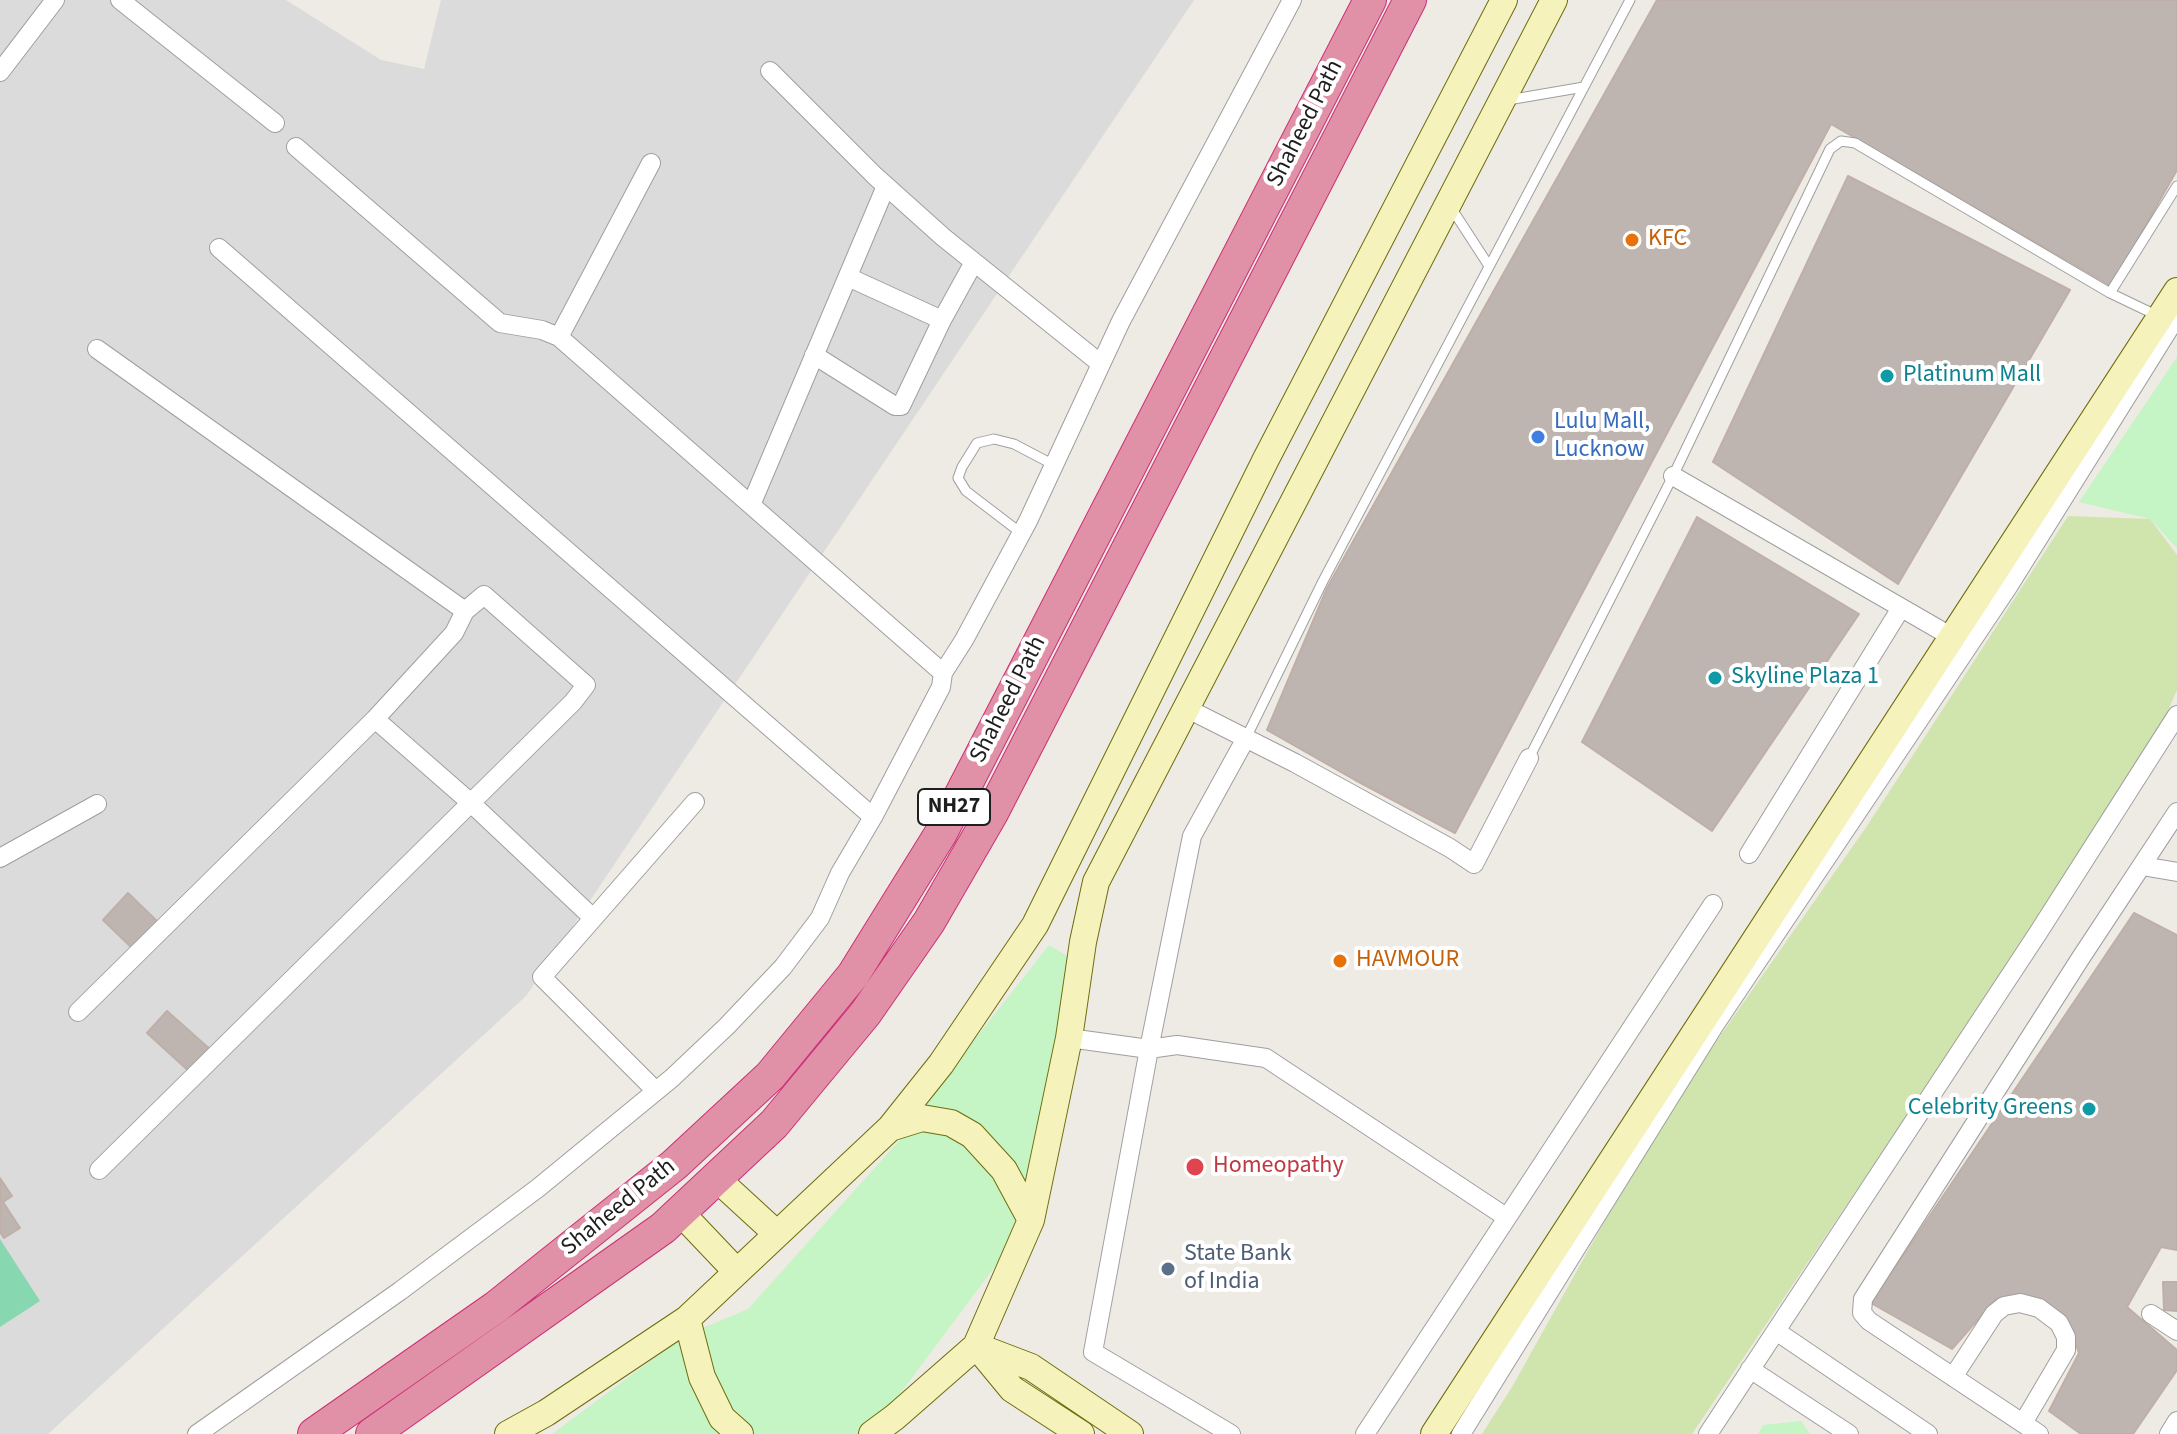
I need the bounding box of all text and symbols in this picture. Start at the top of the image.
street label: Shaheed Path [1262,56,1350,192]
place label: KFC [1648,226,1687,254]
marker: KFC [1623,231,1641,249]
place label: Platinum Mall [1903,362,2041,390]
marker: Platinum Mall [1878,367,1896,385]
place label: Lulu Mall, Lucknow [1554,409,1650,465]
marker: Lulu Mall, Lucknow [1529,428,1547,446]
street label: Shaheed Path [965,632,1053,768]
place label: Skyline Plaza 1 [1731,664,1879,692]
marker: Skyline Plaza 1 [1706,669,1724,687]
road number: NH27 [918,789,990,825]
place label: HAVMOUR [1356,947,1459,975]
marker: HAVMOUR [1331,952,1349,970]
place label: Celebrity Greens [1908,1095,2073,1123]
marker: Celebrity Greens [2080,1100,2098,1118]
street label: Shaheed Path [556,1153,682,1263]
place label: Homeopathy [1213,1153,1344,1181]
marker: Homeopathy [1184,1156,1206,1178]
place label: State Bank of India [1184,1241,1291,1297]
marker: State Bank of India [1159,1260,1177,1278]

